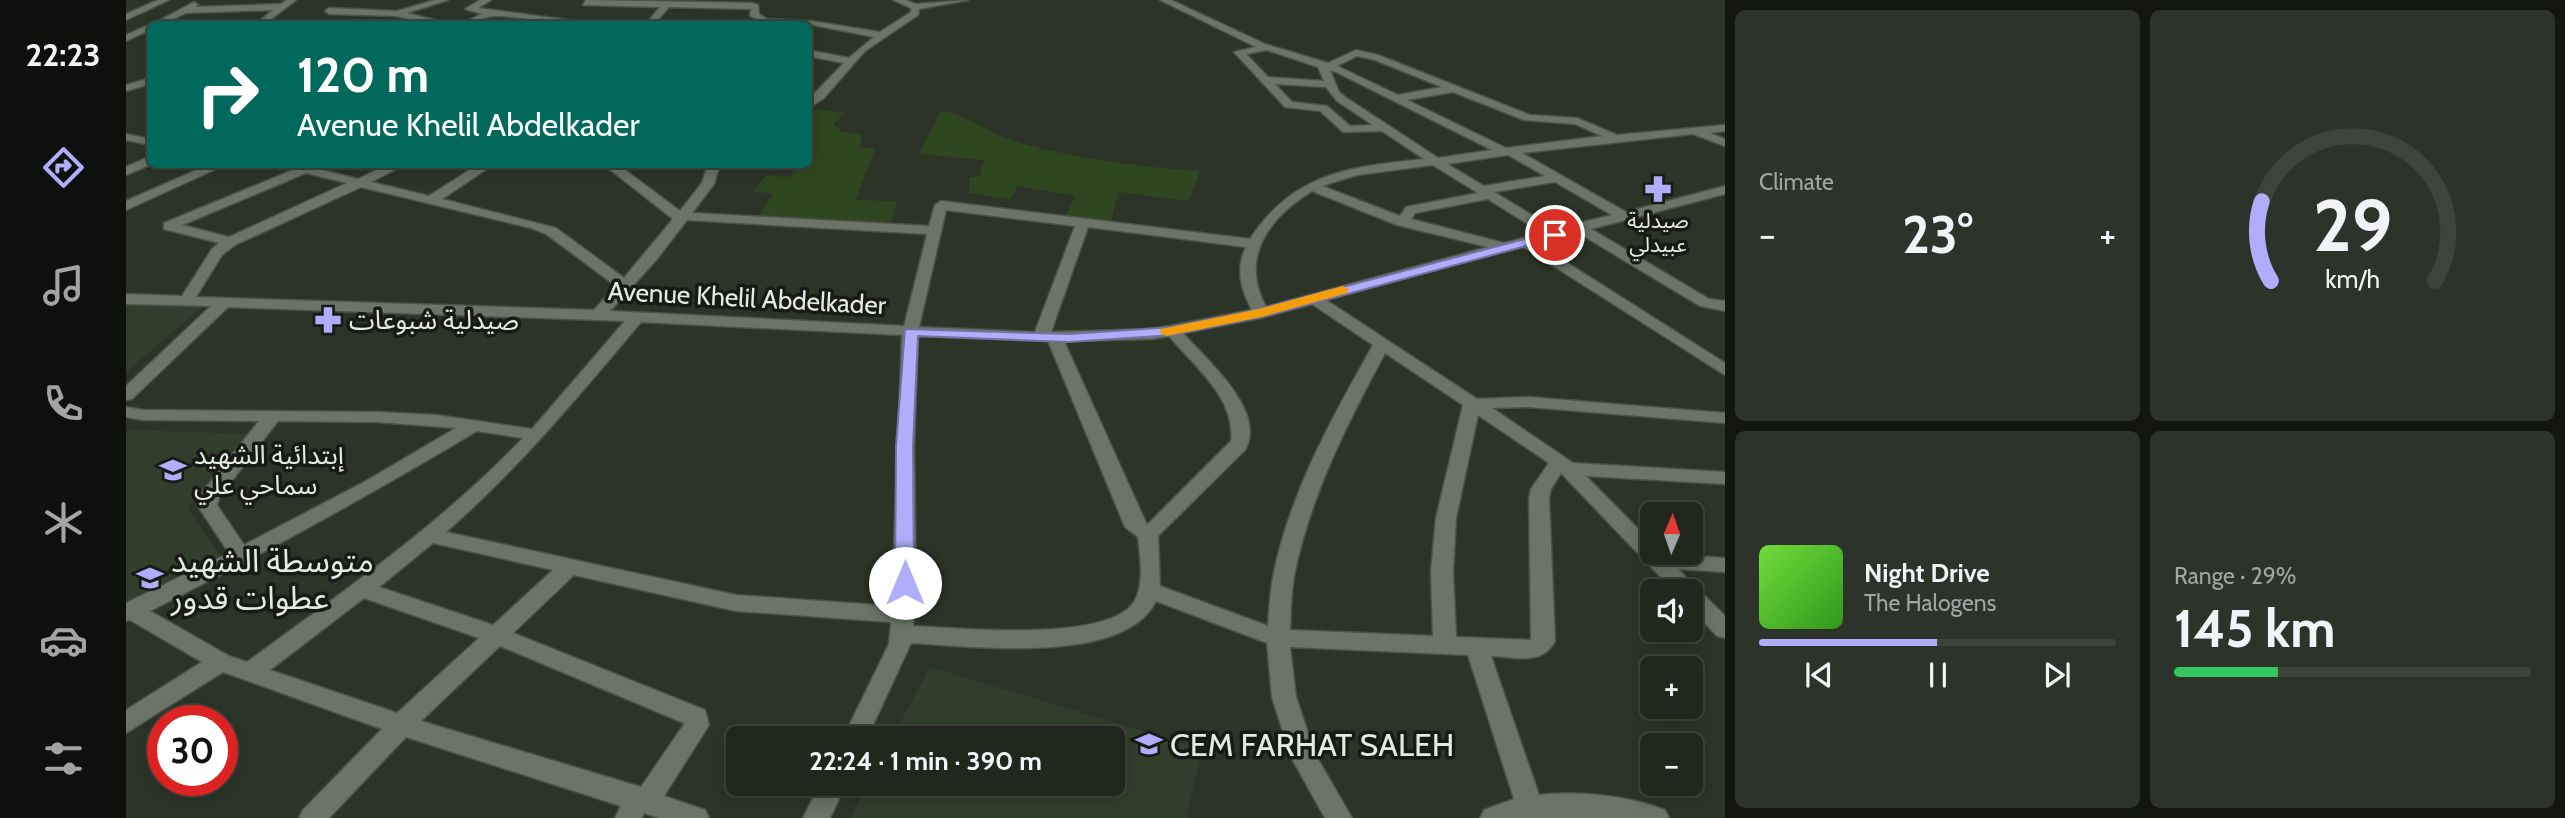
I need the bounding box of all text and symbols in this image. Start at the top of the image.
text: 22:23 [25,35,101,74]
text: 120 m [297,45,429,104]
icon: right [182,49,273,140]
text: Avenue Khelil Abdelkader [297,105,640,144]
icon: directions [39,143,88,192]
text: Climate [1759,168,1834,196]
pharmacy icon: صيدلية عبيدلي [1643,174,1673,204]
text: 29 [2313,182,2392,270]
text: 23° [1902,203,1973,266]
pin [1525,205,1585,265]
place label: صيدلية عبيدلي [1627,208,1689,260]
text: − [1759,211,1776,258]
text: + [2099,211,2116,258]
icon: arrive [1536,216,1574,254]
icon: music [39,261,88,310]
text: km/h [2325,264,2380,294]
street label: Avenue Khelil Abdelkader [607,275,888,321]
place label: صيدلية شبوعات [349,304,519,336]
pharmacy icon: صيدلية شبوعات [313,305,343,335]
icon: phone [39,379,88,428]
place label: إبتدائية الشهيد سماحي علي [194,439,344,505]
school or university icon: إبتدائية الشهيد سماحي علي [158,455,188,485]
icon: climate [39,498,88,547]
north arrow [1640,502,1703,565]
map controls [1640,502,1703,796]
place label: متوسطة الشهيد عطوات قدور [170,541,374,617]
position arrow [868,546,942,620]
text: Night Drive [1864,557,1990,589]
text: Range · 29% [2174,562,2297,590]
school or university icon: متوسطة الشهيد عطوات قدور [135,563,165,593]
button: sound [1640,579,1703,642]
text: The Halogens [1864,589,1996,617]
text: 145 km [2174,597,2336,660]
icon: car [39,616,88,665]
button: + [1640,656,1703,719]
icon: previous [1800,656,1838,694]
icon: pause [1919,656,1957,694]
icon: next [2038,656,2076,694]
speed limit sign: 30 [147,705,238,796]
place label: CEM FARHAT SALEH [1170,725,1454,764]
school or university icon: CEM FARHAT SALEH [1134,729,1164,759]
button: − [1640,733,1703,796]
icon: filters [39,734,88,783]
text: 22:24 · 1 min · 390 m [809,745,1042,777]

